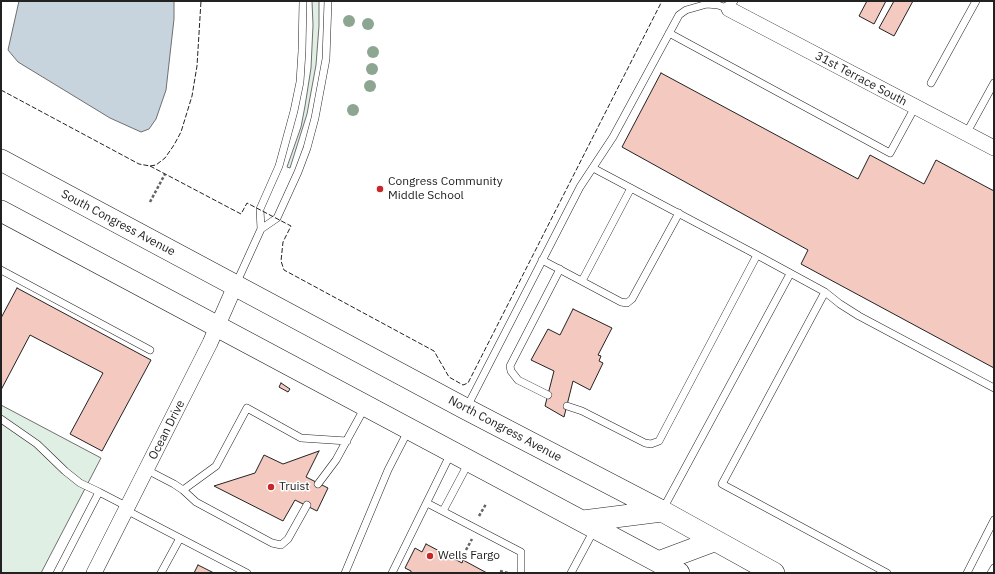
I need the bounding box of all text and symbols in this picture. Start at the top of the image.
street label: 31st Terrace South [813,49,909,109]
place label: Congress Community Middle School [388,175,503,203]
marker: Congress Community Middle School [375,184,385,194]
street label: South Congress Avenue [58,187,178,259]
street label: North Congress Avenue [446,393,564,465]
street label: Ocean Drive [146,398,188,462]
place label: Truist [279,480,310,494]
marker: Truist [266,482,276,492]
place label: Wells Fargo [438,549,500,563]
marker: Wells Fargo [425,551,435,561]

